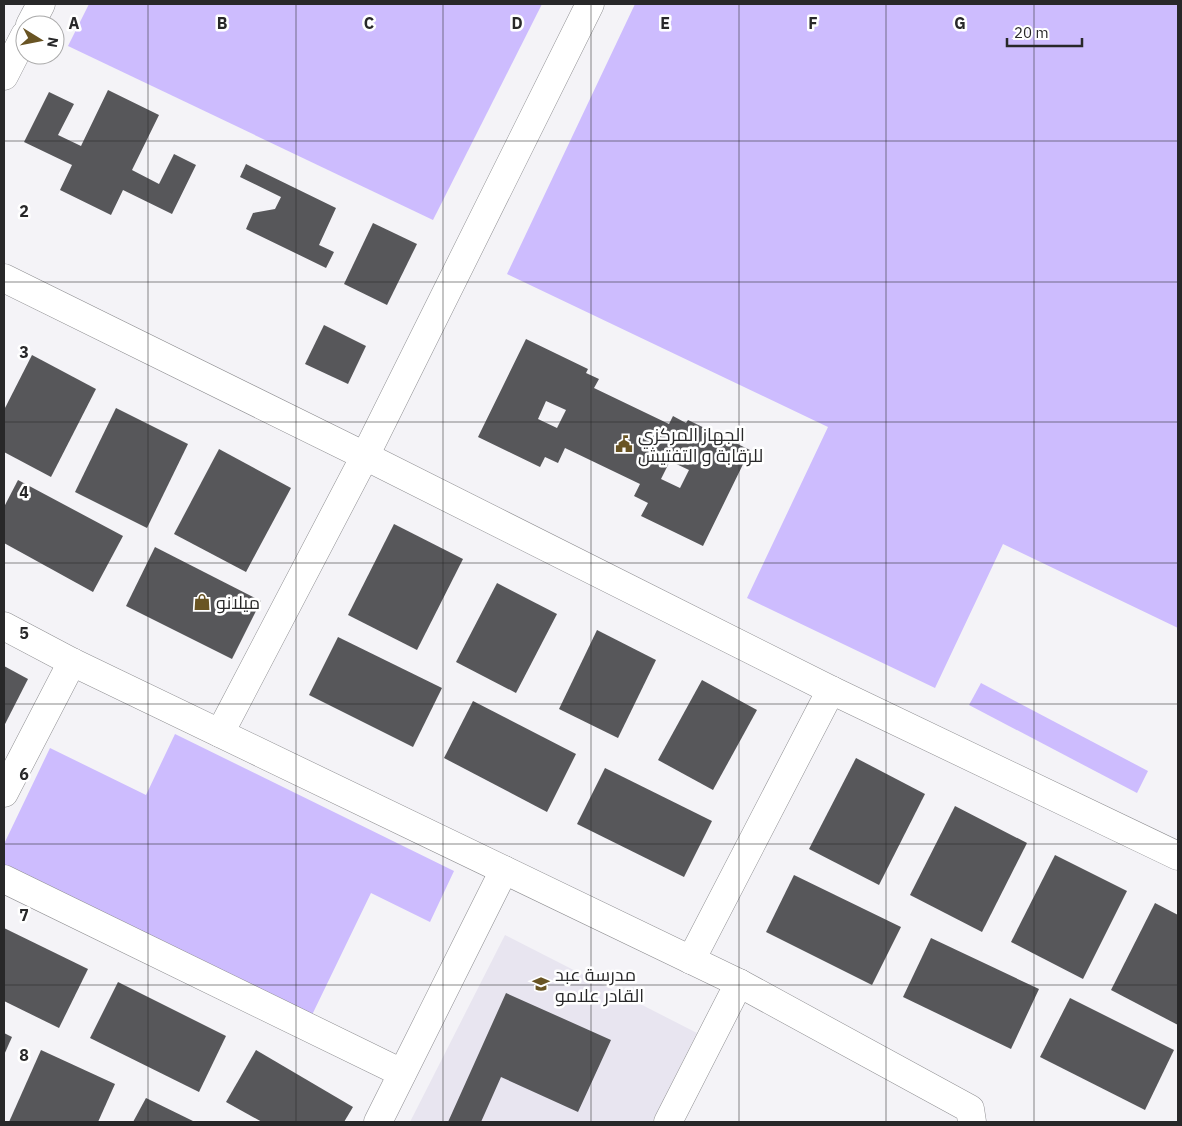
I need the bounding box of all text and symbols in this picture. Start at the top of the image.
text: A [69,13,80,33]
text: B [217,13,228,33]
text: C [364,13,374,33]
text: D [511,13,523,33]
text: E [660,13,670,33]
text: F [808,13,818,33]
text: G [954,13,966,33]
north arrow [15,15,65,65]
scale bar [1007,15,1082,47]
text: 20 m [1014,23,1049,42]
text: N [43,36,63,49]
text: 2 [19,201,29,221]
text: 3 [19,342,29,362]
place label: الجهاز المركزي للرقابة و التفتيش [638,423,763,467]
public building icon: الجهاز المركزي للرقابة و التفتيش [614,434,634,454]
text: 4 [19,482,29,502]
place label: ميلانو [216,591,260,614]
shop icon: ميلانو [192,592,212,612]
text: 5 [19,623,29,643]
text: 6 [19,764,29,784]
text: 7 [19,905,29,925]
place label: مدرسة عبد القادر علامو [555,963,644,1007]
school or university icon: مدرسة عبد القادر علامو [531,974,551,994]
text: 8 [19,1045,29,1065]

